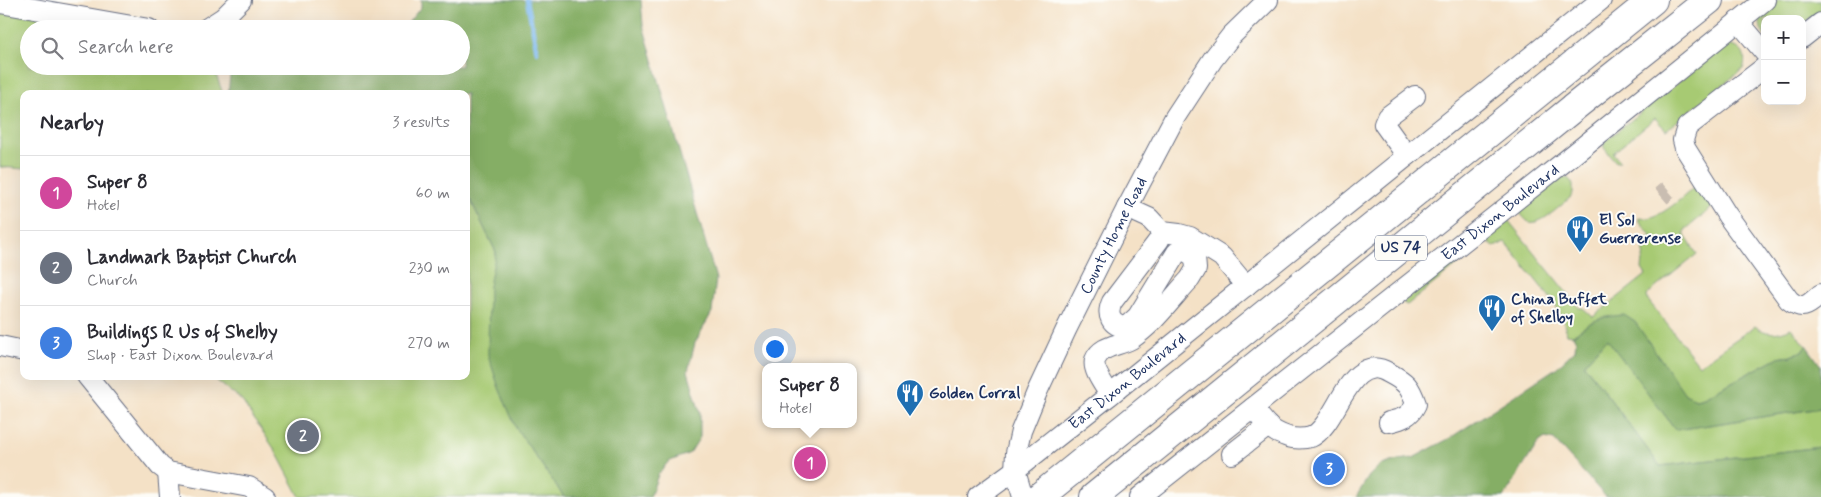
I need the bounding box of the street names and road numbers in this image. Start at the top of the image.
street label: East Dixon Boulevard [1437,159,1563,266]
street label: County Home Road [1075,173,1152,298]
road number: US 74 [1375,236,1427,260]
street label: East Dixon Boulevard [1064,328,1190,434]

